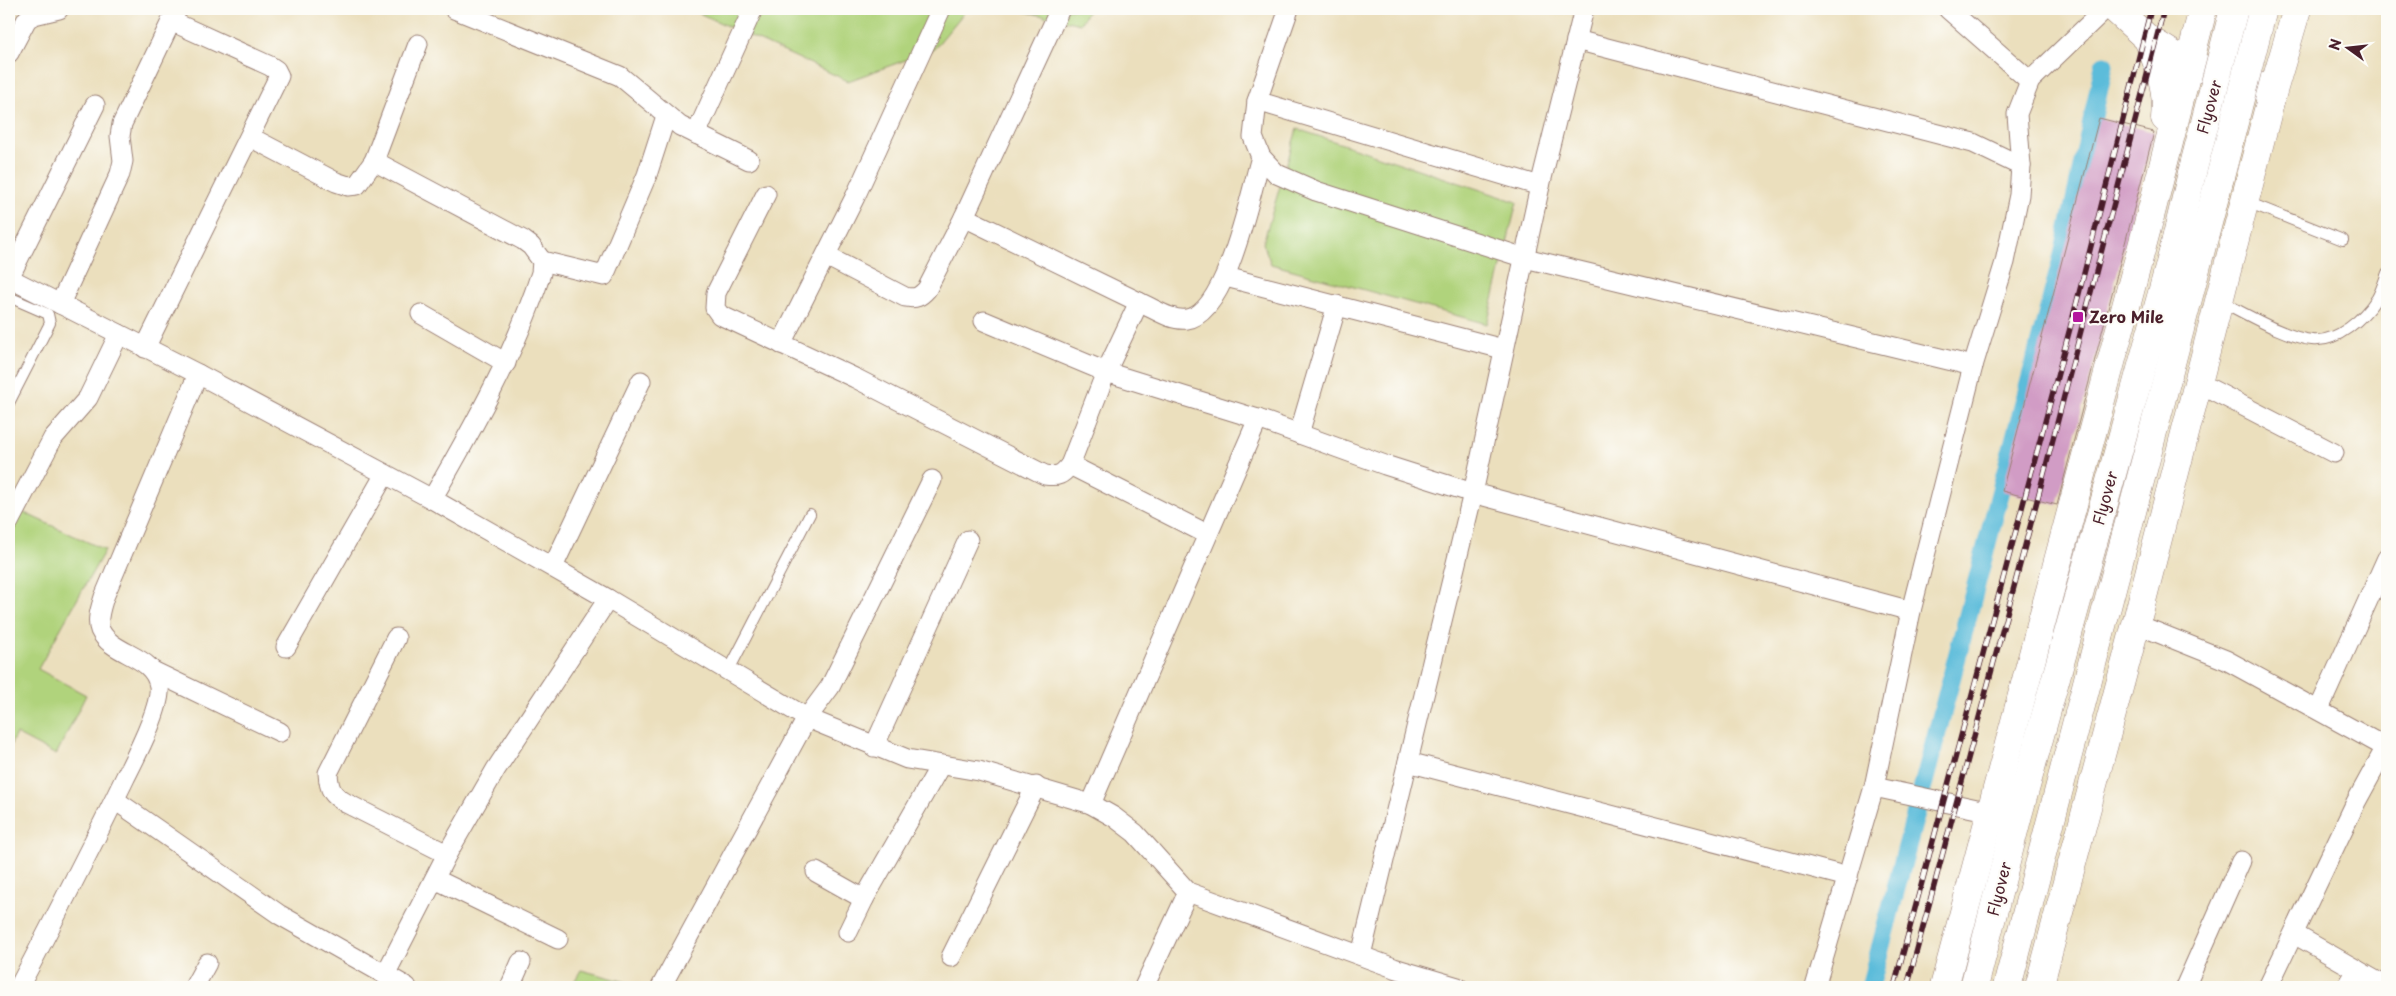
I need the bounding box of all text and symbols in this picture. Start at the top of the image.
north arrow [2324,22,2374,72]
text: N [2323,36,2347,53]
street label: Flyover [2189,76,2227,136]
place label: Zero Mile [2089,304,2164,328]
marker: Zero Mile [2071,310,2085,324]
street label: Flyover [2085,467,2123,527]
street label: Flyover [1980,858,2017,918]

